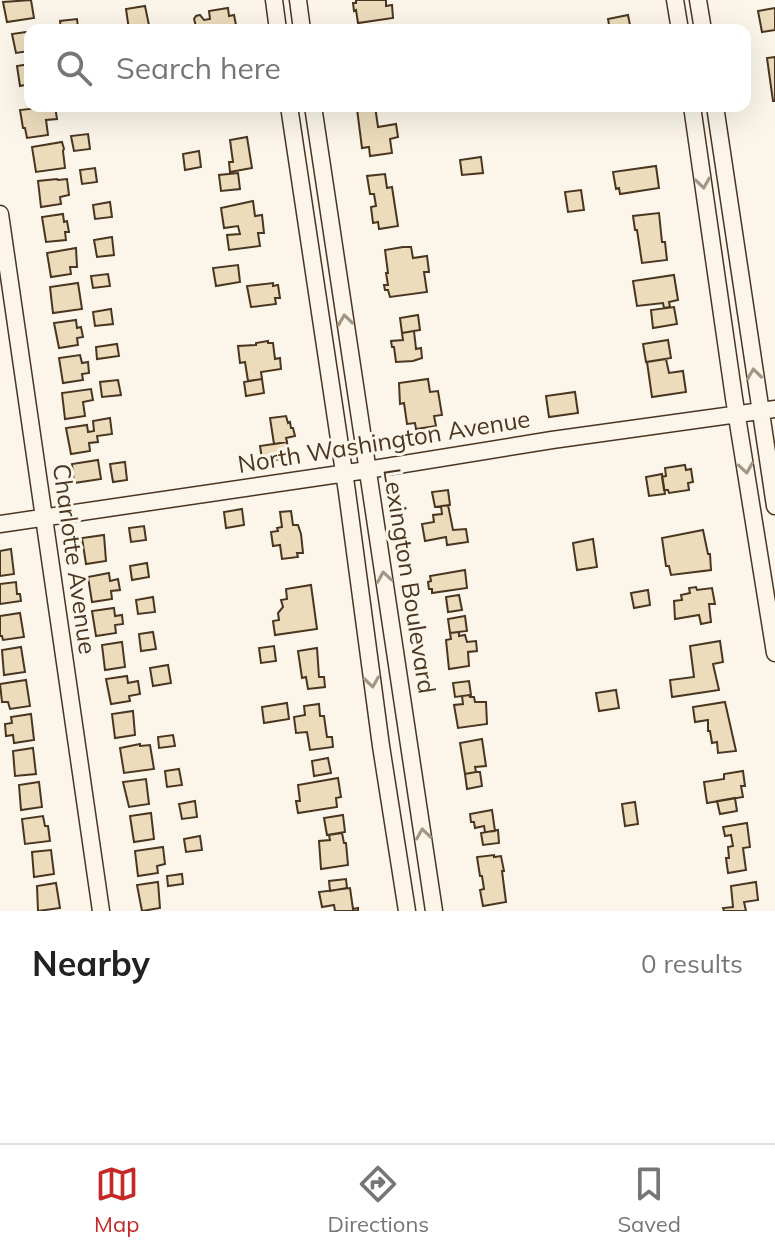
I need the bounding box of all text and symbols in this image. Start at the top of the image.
search box [24,24,751,112]
icon: search [52,46,96,90]
text: Search here [116,49,281,87]
one-way arrow [694,176,711,190]
one-way arrow [337,313,354,327]
one-way arrow [746,367,763,381]
street label: North Washington Avenue [236,403,532,479]
one-way arrow [736,461,753,475]
street label: Charlotte Avenue [47,462,103,656]
street label: Lexington Boulevard [377,466,443,696]
one-way arrow [376,570,393,584]
one-way arrow [364,676,381,689]
one-way arrow [415,827,432,841]
text: Nearby [32,942,150,985]
text: 0 results [641,947,743,980]
tab: Map [94,1162,139,1238]
tab: Directions [328,1162,429,1238]
tab: Saved [617,1162,681,1238]

